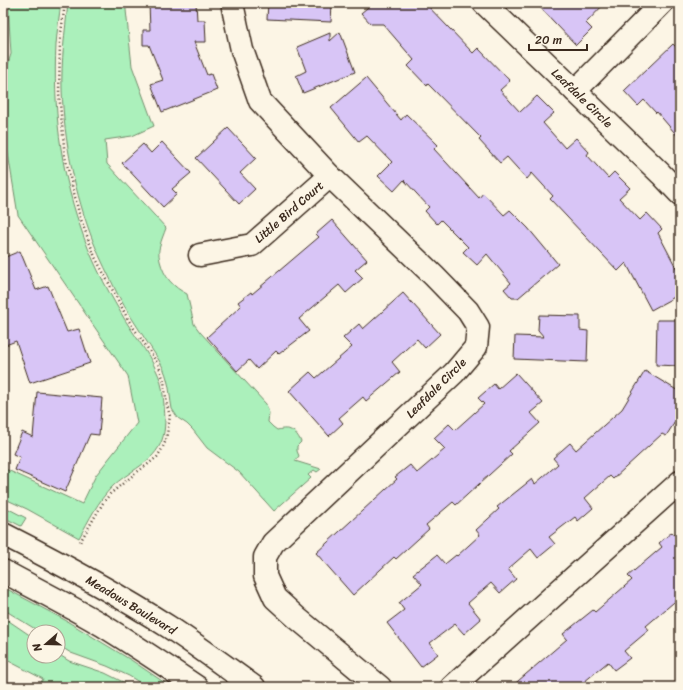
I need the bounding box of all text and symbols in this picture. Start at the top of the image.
scale bar [529,26,587,52]
text: 20 m [535,29,562,51]
street label: Leafdale Circle [546,63,618,134]
street label: Little Bird Court [249,175,329,249]
street label: Leafdale Circle [400,352,472,424]
street label: Meadows Boulevard [81,569,182,642]
north arrow [26,624,66,664]
text: N [27,640,48,655]

